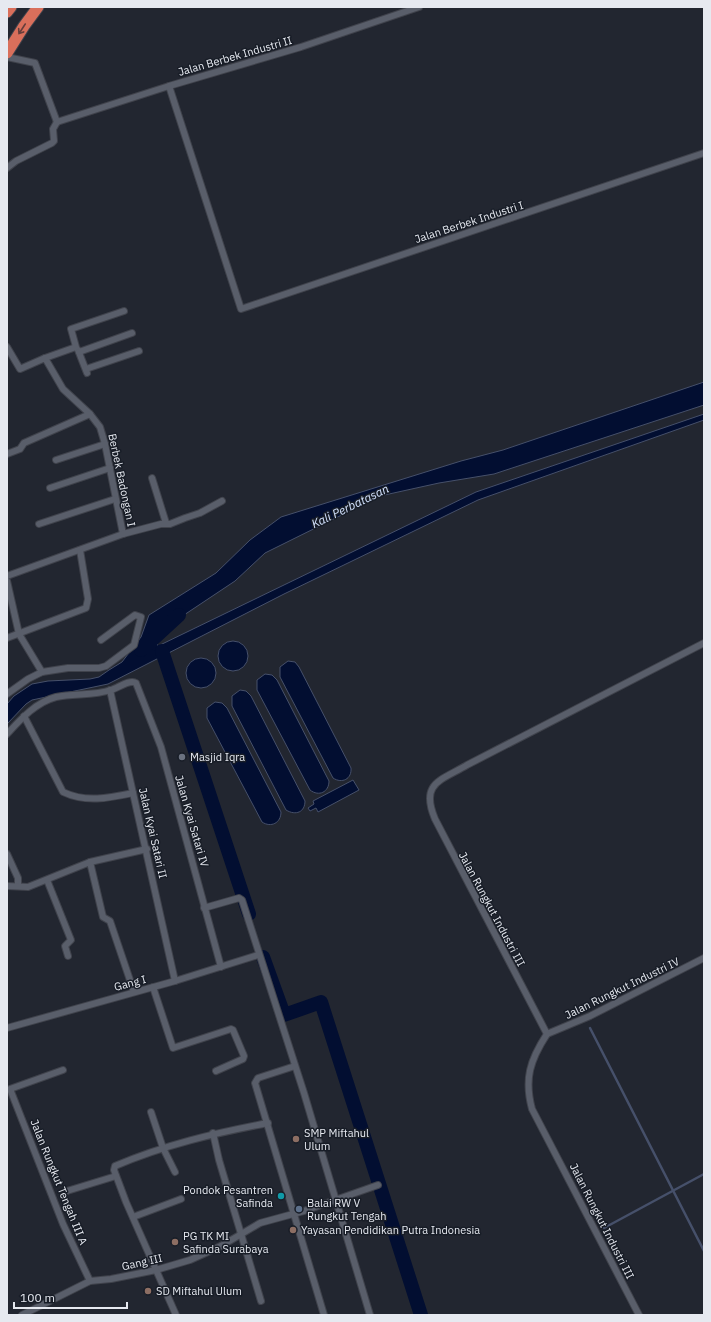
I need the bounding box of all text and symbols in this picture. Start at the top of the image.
one-way arrow [18,23,26,34]
street label: Jalan Berbek Industri II [176,33,294,79]
street label: Jalan Berbek Industri I [413,198,525,246]
street label: Berbek Badongan I [105,432,139,528]
water label: Kali Perbatasan [309,481,391,531]
place label: Masjid Iqra [190,750,245,764]
marker: Masjid Iqra [177,752,187,762]
street label: Jalan Kyai Satari IV [172,773,212,869]
street label: Jalan Kyai Satari II [136,786,170,880]
street label: Jalan Rungkut Industri III [456,849,528,969]
street label: Jalan Rungkut Industri IV [562,954,682,1022]
street label: Gang I [112,972,148,994]
street label: Jalan Rungkut Tengah III A [27,1117,91,1247]
place label: SMP Miftahul Ulum [304,1126,369,1153]
marker: SMP Miftahul Ulum [291,1134,301,1144]
street label: Jalan Rungkut Industri III [567,1161,637,1281]
place label: Pondok Pesantren Safinda [183,1183,273,1210]
marker: Pondok Pesantren Safinda [276,1191,286,1201]
place label: Balai RW V Rungkut Tengah [307,1196,387,1223]
marker: Balai RW V Rungkut Tengah [294,1204,304,1214]
place label: Yayasan Pendidikan Putra Indonesia [301,1223,480,1237]
marker: Yayasan Pendidikan Putra Indonesia [288,1225,298,1235]
place label: PG TK MI Safinda Surabaya [183,1229,269,1256]
marker: PG TK MI Safinda Surabaya [170,1237,180,1247]
street label: Gang III [120,1251,164,1273]
scale bar [14,1284,127,1310]
place label: SD Miftahul Ulum [156,1284,242,1298]
marker: SD Miftahul Ulum [143,1286,153,1296]
text: 100 m [20,1290,55,1305]

